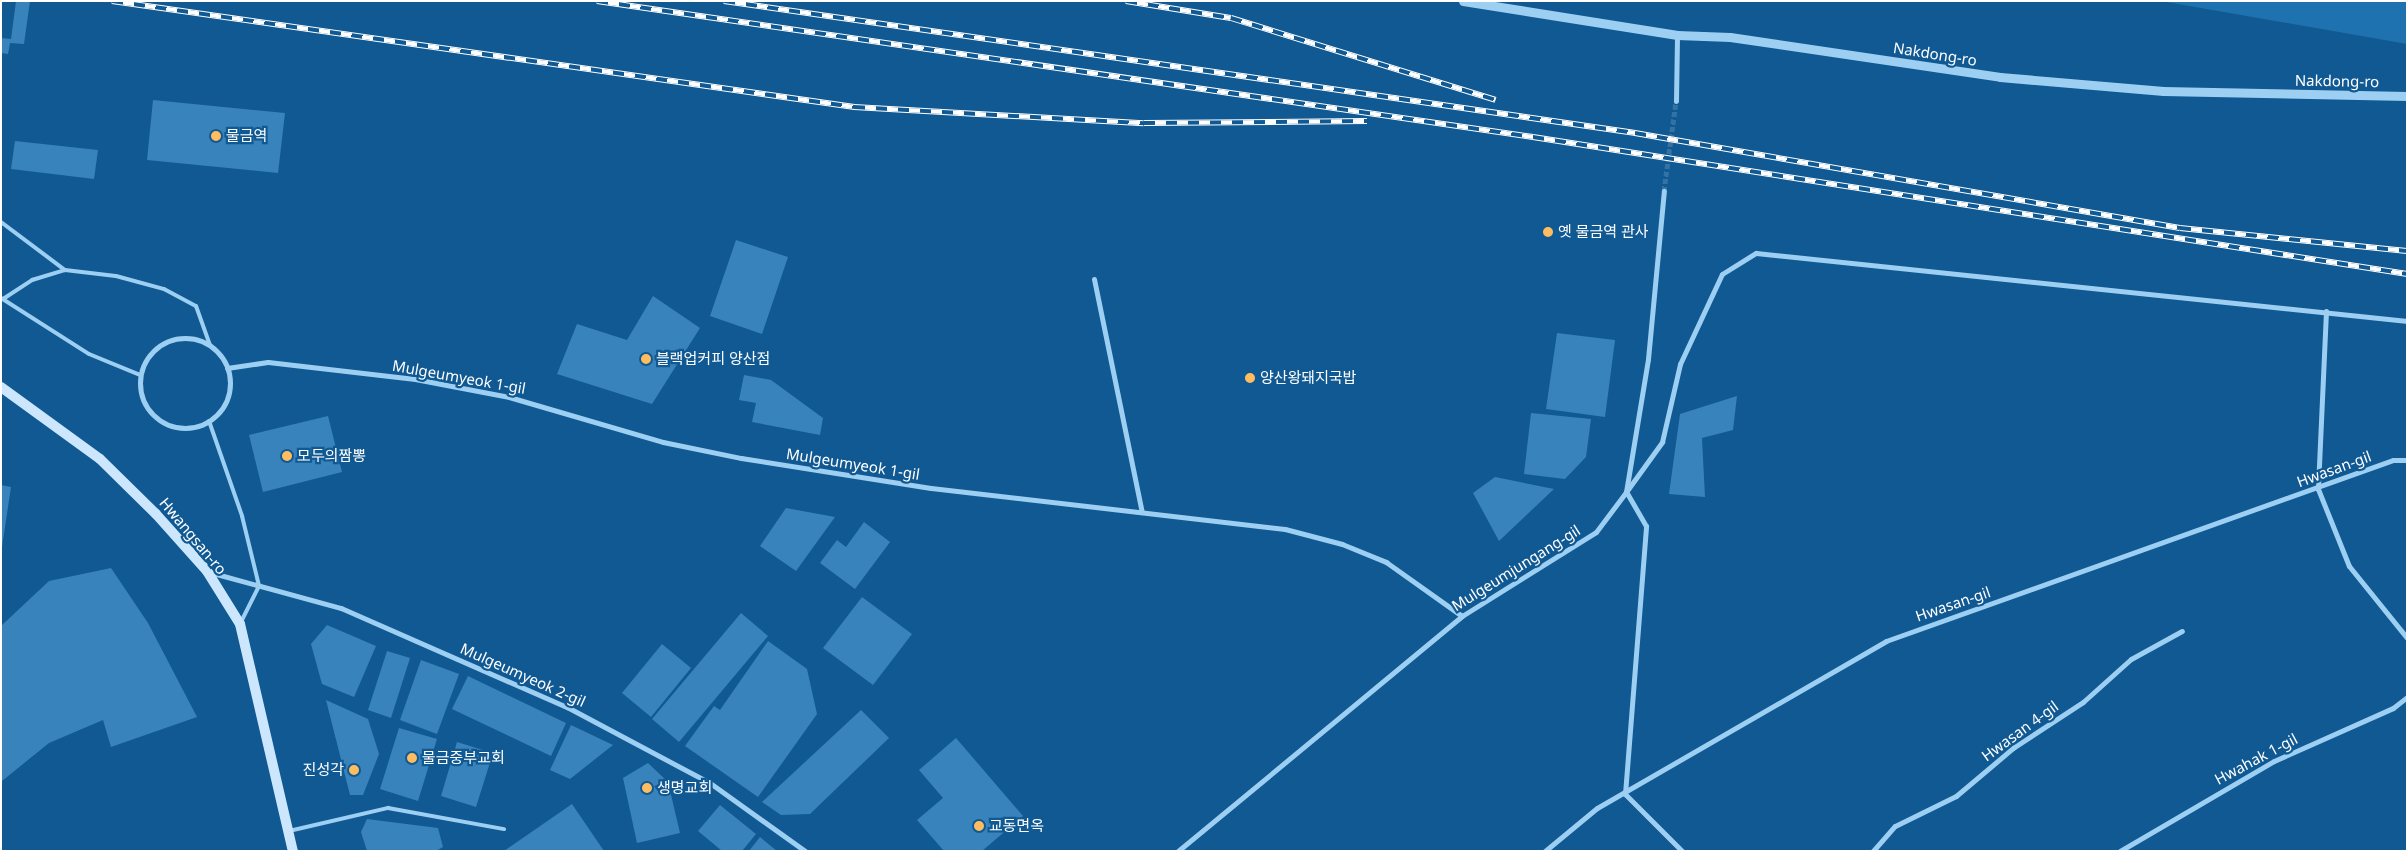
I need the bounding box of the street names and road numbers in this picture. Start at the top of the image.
street label: Nakdong-ro [1892,39,1978,69]
street label: Nakdong-ro [2295,71,2379,91]
street label: Mulgeumyeok 1-gil [391,356,527,398]
street label: Mulgeumyeok 1-gil [785,445,921,483]
street label: Hwasan-gil [2294,447,2374,491]
street label: Hwangsan-ro [156,494,230,578]
street label: Mulgeumjungang-gil [1448,521,1584,615]
street label: Hwasan-gil [1913,583,1993,625]
street label: Mulgeumyeok 2-gil [458,639,588,711]
street label: Hwasan 4-gil [1978,697,2062,765]
street label: Hwahak 1-gil [2211,730,2301,788]

